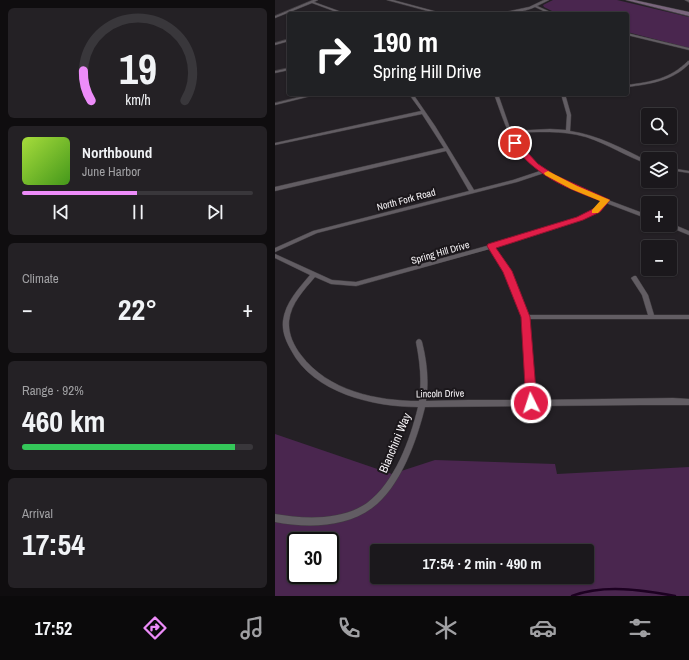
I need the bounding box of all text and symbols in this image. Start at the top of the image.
text: 190 m [373,23,438,61]
icon: right [307,28,359,80]
text: 19 [119,41,156,97]
text: Spring Hill Drive [373,59,481,84]
text: km/h [125,89,150,108]
map controls [641,108,677,276]
button: search [641,108,677,144]
pin [498,126,532,160]
icon: arrive [504,132,526,154]
text: Northbound [82,142,152,163]
button: layers [641,152,677,188]
text: June Harbor [82,163,141,180]
street label: North Fork Road [375,185,437,214]
button: + [641,196,677,232]
icon: previous [50,201,72,223]
icon: pause [127,201,149,223]
icon: next [204,201,226,223]
street label: Spring Hill Drive [409,238,471,267]
button: − [641,240,677,276]
text: Climate [22,270,59,287]
text: 22° [118,289,157,329]
text: − [22,294,33,324]
text: + [242,294,253,324]
text: Range · 92% [22,382,84,399]
position arrow [510,382,552,424]
street label: Lincoln Drive [416,387,465,400]
text: 460 km [22,401,105,441]
street label: Bianchini Way [375,411,415,475]
text: Arrival [22,505,53,522]
text: 17:54 [22,524,85,564]
speed limit sign: 30 [287,532,339,584]
text: 17:54 · 2 min · 490 m [423,553,541,574]
icon: directions [141,614,169,642]
icon: music [238,614,266,642]
icon: phone [335,614,363,642]
icon: climate [432,614,460,642]
icon: car [529,614,557,642]
icon: filters [626,614,654,642]
text: 17:52 [35,616,72,641]

